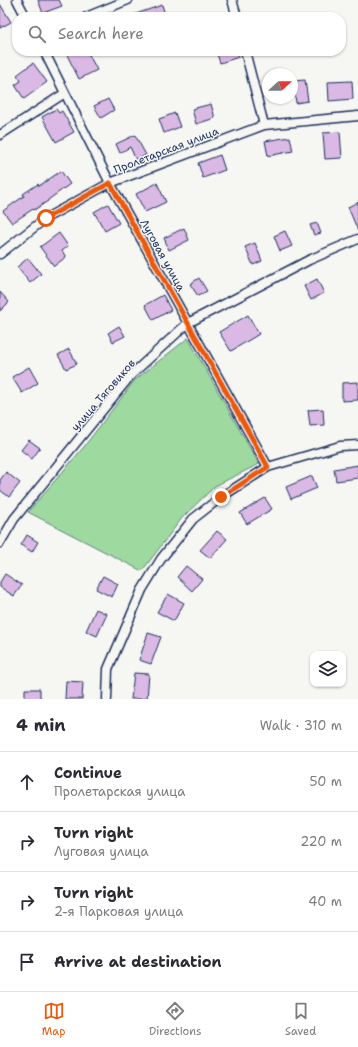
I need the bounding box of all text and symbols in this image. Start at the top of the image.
search box [12,12,346,56]
icon: search [26,23,48,45]
text: Search here [58,24,144,44]
north arrow [262,68,298,104]
street label: Пролетарская улица [112,123,221,177]
route start [37,209,55,227]
street label: Луговая улица [137,217,189,294]
street label: улица Тяговиков [68,356,139,434]
route end [212,488,230,506]
map controls [310,651,346,687]
button: layers [310,651,346,687]
text: 4 min [16,714,66,736]
text: Walk · 310 m [260,717,342,734]
text: Continue [54,763,122,783]
icon: ahead [16,771,38,793]
text: 50 m [309,773,342,790]
text: Пролетарская улица [54,783,185,800]
text: Turn right [54,823,134,843]
icon: right [16,831,38,853]
text: 220 m [300,833,342,850]
text: Луговая улица [54,843,149,860]
text: Turn right [54,883,134,903]
icon: right [16,891,38,913]
text: 40 m [308,893,342,910]
text: 2-я Парковая улица [54,903,183,920]
icon: arrive [16,951,38,973]
text: Arrive at destination [54,952,222,972]
tab: Map [42,1000,65,1039]
tab: Directions [149,1000,201,1039]
tab: Saved [285,1000,316,1039]

